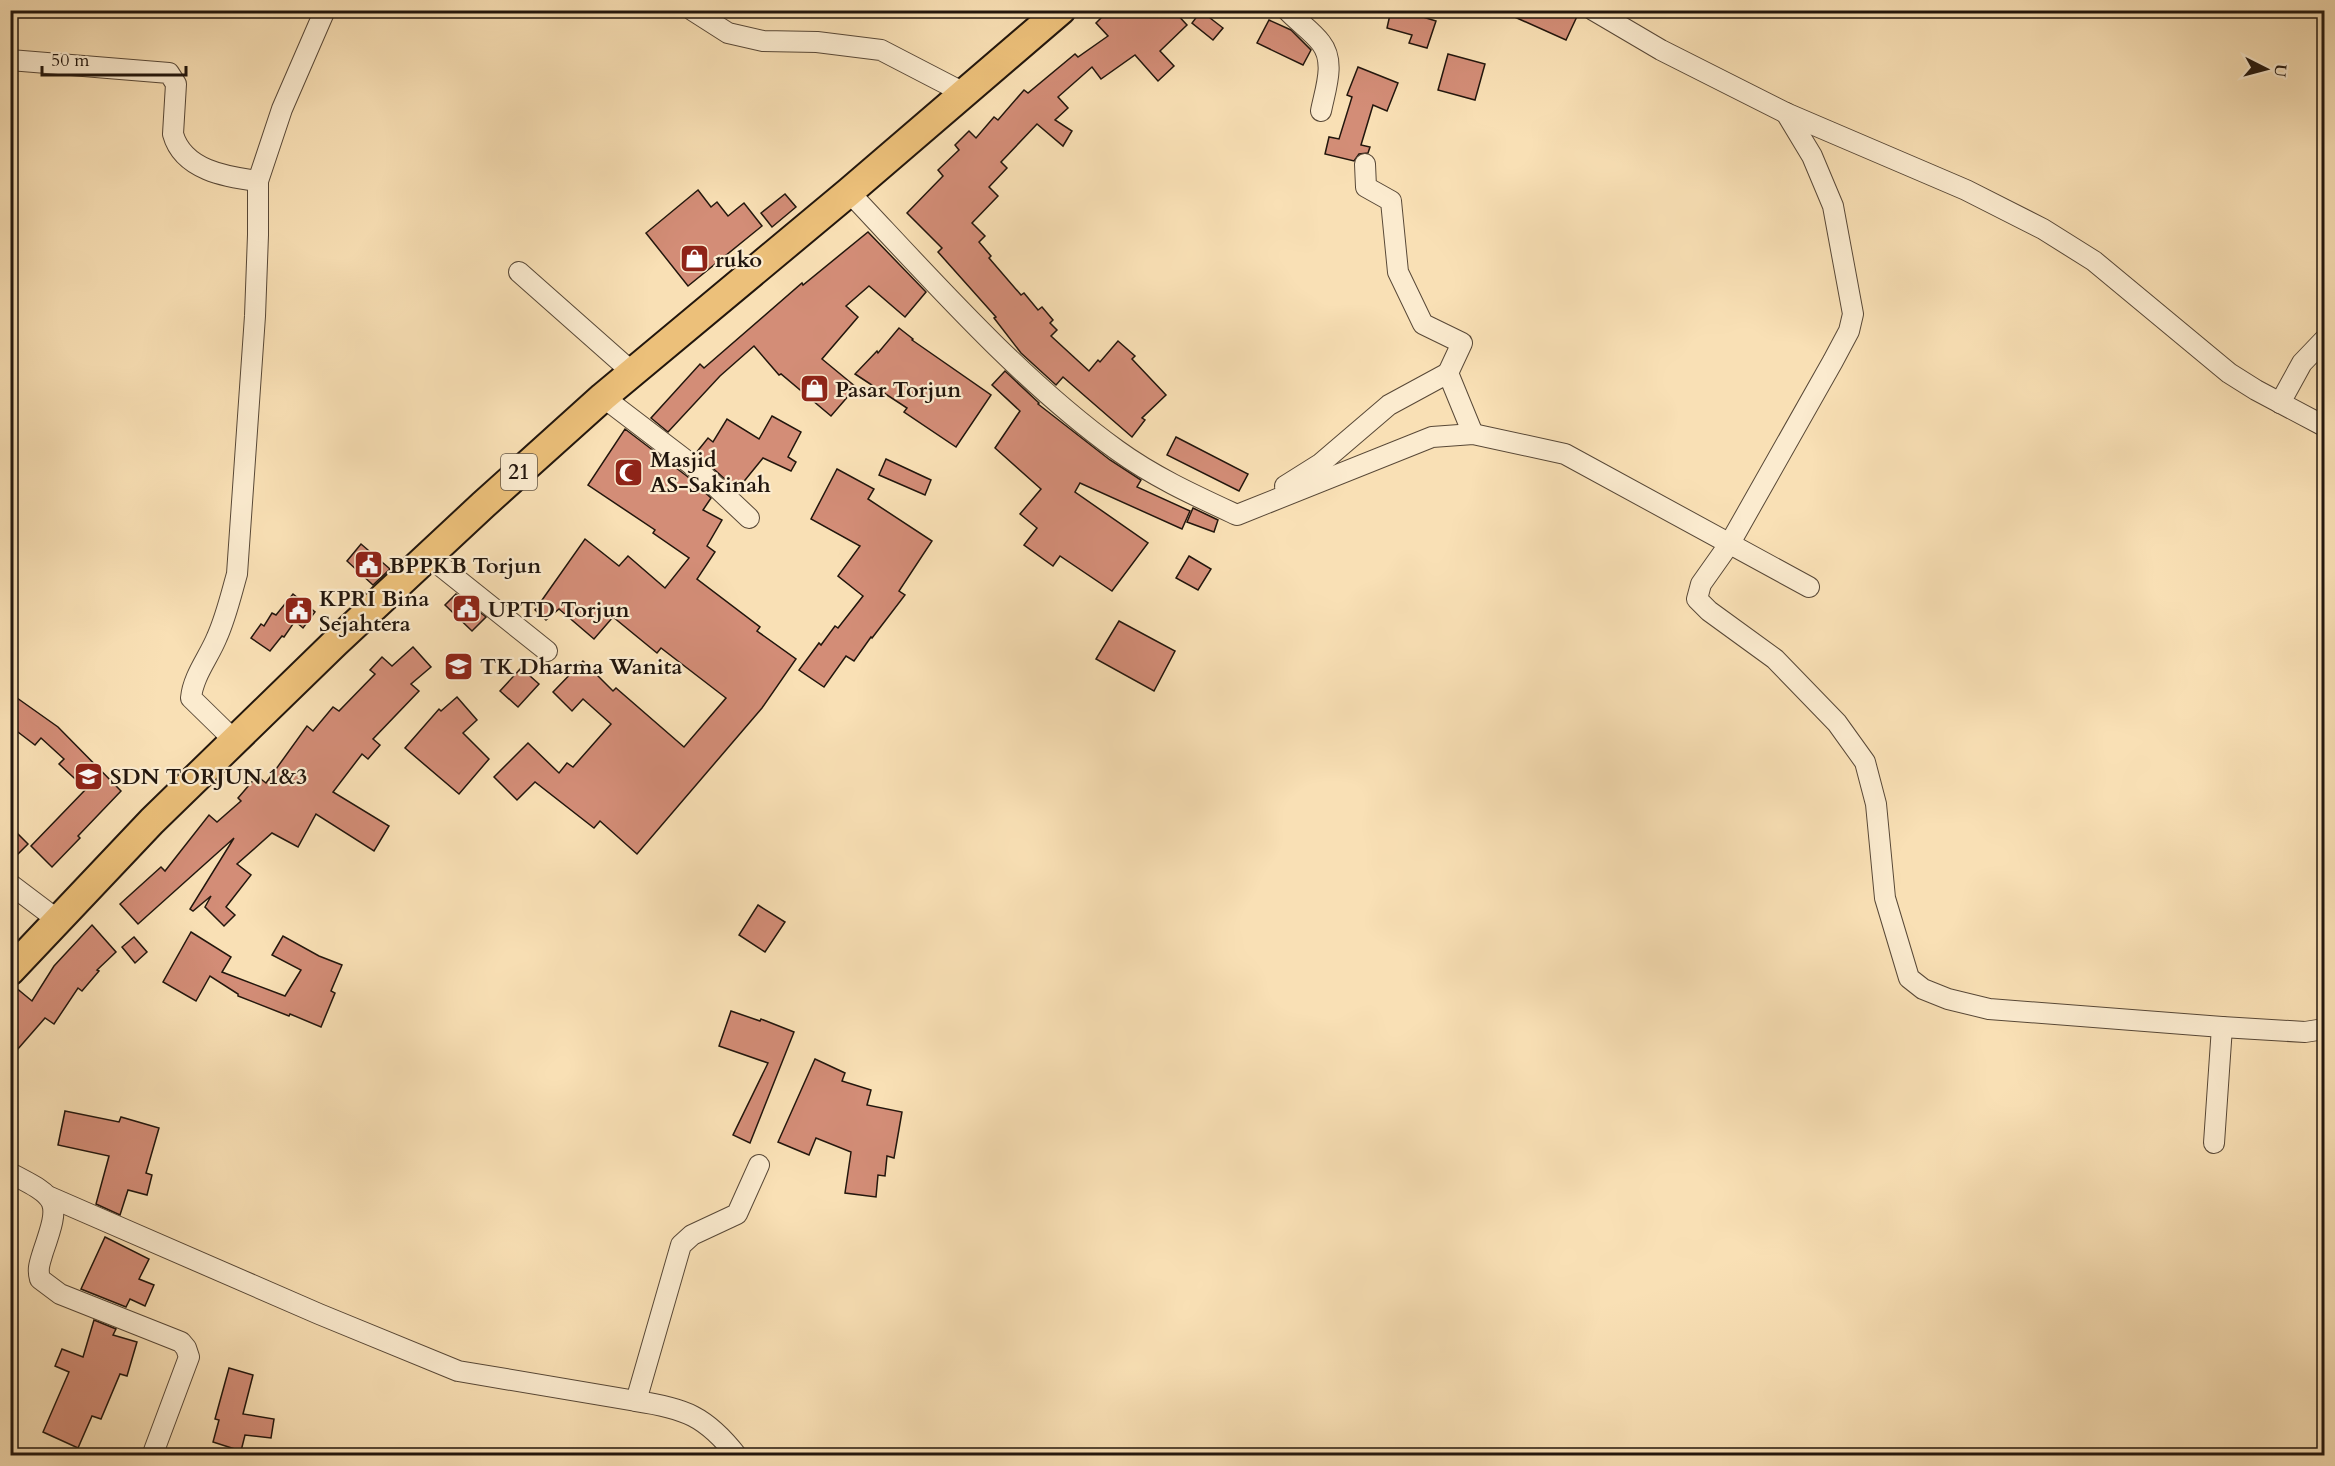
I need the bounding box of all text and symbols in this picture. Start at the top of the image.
scale bar [42,39,186,77]
north arrow [2236,39,2296,99]
text: 50 m [51,48,90,73]
text: U [2268,63,2292,78]
shop icon: ruko [678,243,710,275]
place label: ruko [715,245,762,275]
shop icon: Pasar Torjun [798,373,830,405]
place label: Pasar Torjun [835,375,961,405]
place label: Masjid AS-Sakinah [650,445,771,500]
road number: 21 [501,454,537,490]
mosque icon: Masjid AS-Sakinah [613,456,645,488]
public building icon: BPPKB Torjun [352,549,384,581]
place label: BPPKB Torjun [389,551,541,581]
place label: KPRI Bina Sejahtera [319,584,429,639]
public building icon: UPTD Torjun [451,593,483,625]
public building icon: KPRI Bina Sejahtera [282,595,314,627]
place label: UPTD Torjun [488,595,630,625]
school or university icon: TK Dharma Wanita [443,650,475,682]
place label: TK Dharma Wanita [480,652,683,682]
school or university icon: SDN TORJUN 1&3 [73,760,105,792]
place label: SDN TORJUN 1&3 [110,762,307,792]

